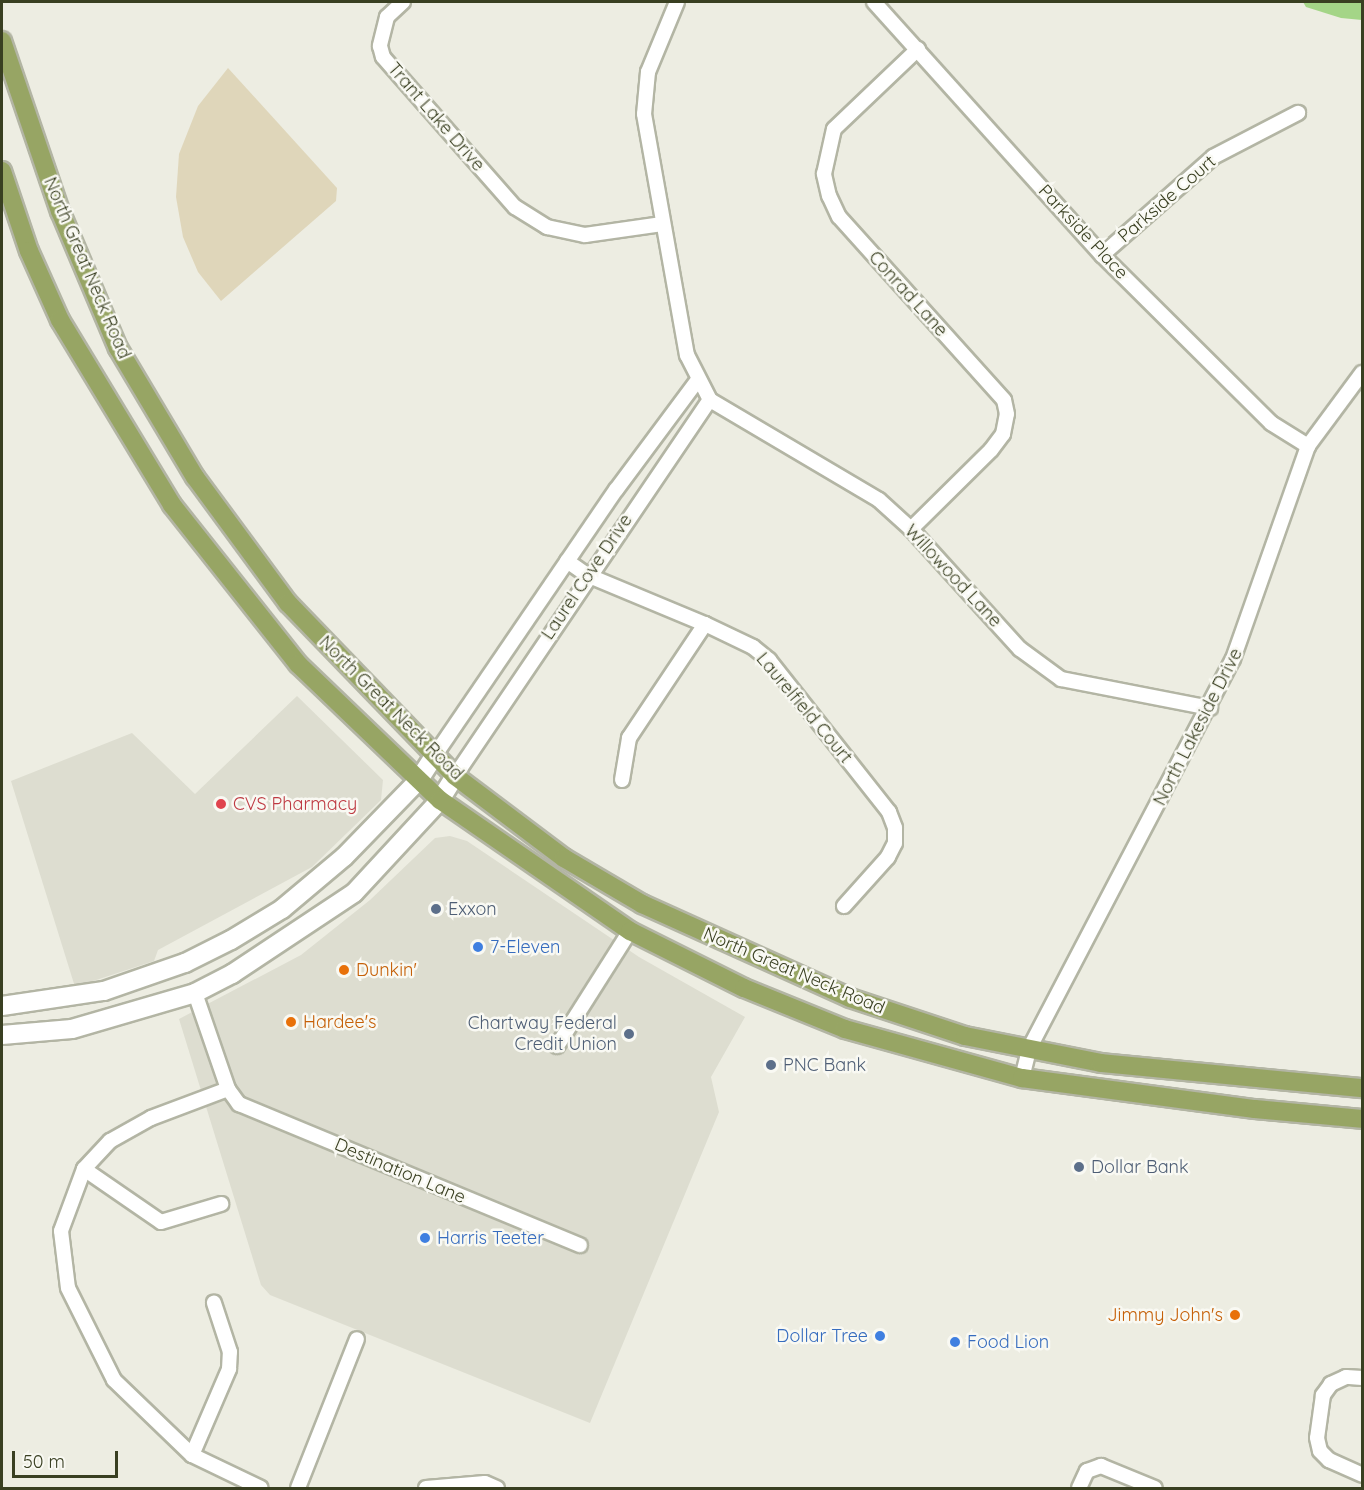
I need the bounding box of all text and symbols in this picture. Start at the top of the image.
street label: Trant Lake Drive [383,58,489,176]
street label: Parkside Court [1114,151,1220,247]
street label: North Great Neck Road [39,174,135,362]
street label: Parkside Place [1034,180,1132,284]
street label: Conrad Lane [864,247,952,341]
street label: Laurel Cove Drive [537,510,637,644]
street label: Willowood Lane [900,520,1006,632]
street label: North Great Neck Road [314,631,468,785]
street label: North Lakeside Drive [1149,645,1247,809]
street label: Laurelfield Court [752,648,856,768]
place label: CVS Pharmacy [233,793,357,815]
marker: CVS Pharmacy [214,797,228,811]
place label: Exxon [448,898,497,920]
marker: Exxon [429,902,443,916]
street label: North Great Neck Road [700,923,888,1019]
place label: 7-Eleven [490,936,561,958]
marker: 7-Eleven [471,940,485,954]
place label: Dunkin' [356,959,417,981]
marker: Dunkin' [337,963,351,977]
place label: Hardee's [303,1011,377,1033]
place label: Chartway Federal Credit Union [468,1013,617,1056]
marker: Hardee's [284,1015,298,1029]
marker: Chartway Federal Credit Union [622,1027,636,1041]
place label: PNC Bank [783,1054,866,1076]
marker: PNC Bank [764,1058,778,1072]
street label: Destination Lane [331,1134,469,1208]
place label: Dollar Bank [1091,1156,1189,1178]
marker: Dollar Bank [1072,1160,1086,1174]
place label: Harris Teeter [437,1227,544,1249]
marker: Harris Teeter [418,1231,432,1245]
place label: Jimmy John's [1107,1304,1223,1326]
marker: Jimmy John's [1228,1308,1242,1322]
place label: Dollar Tree [776,1325,868,1347]
marker: Dollar Tree [873,1329,887,1343]
place label: Food Lion [967,1331,1049,1353]
marker: Food Lion [948,1335,962,1349]
scale bar [15,1439,122,1477]
text: 50 m [23,1450,65,1473]

